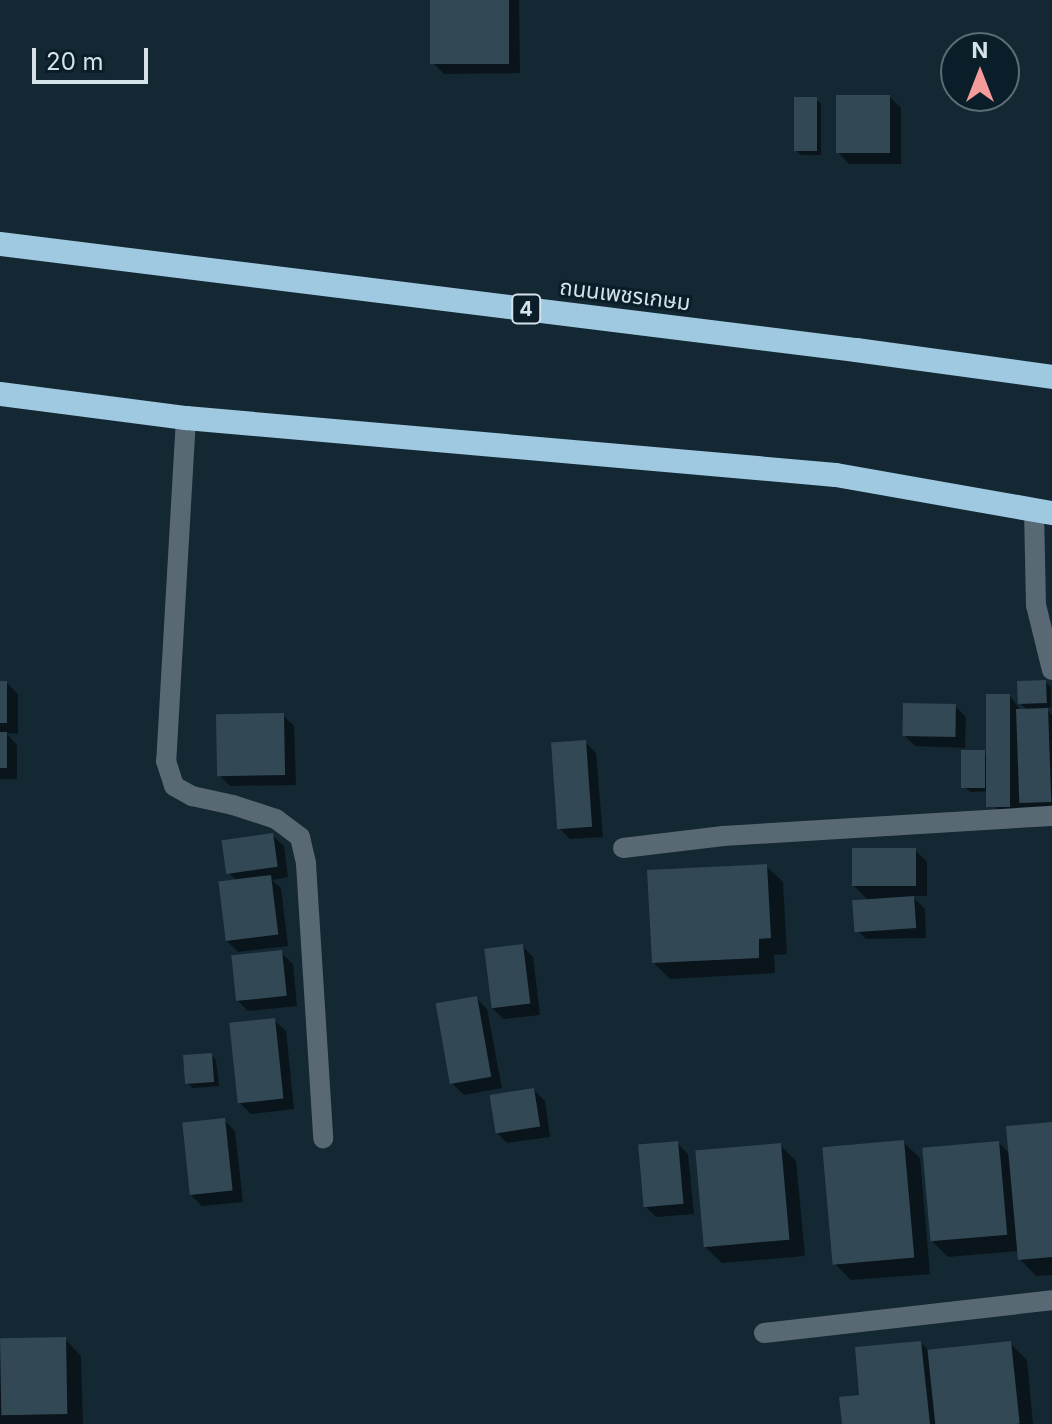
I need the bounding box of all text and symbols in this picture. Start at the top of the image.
scale bar [36,32,152,82]
north arrow [940,32,1020,112]
text: N [972,37,988,63]
text: 20 m [46,47,104,76]
street label: ถนนเพชรเกษม [558,274,692,316]
road number: 4 [510,293,542,325]

